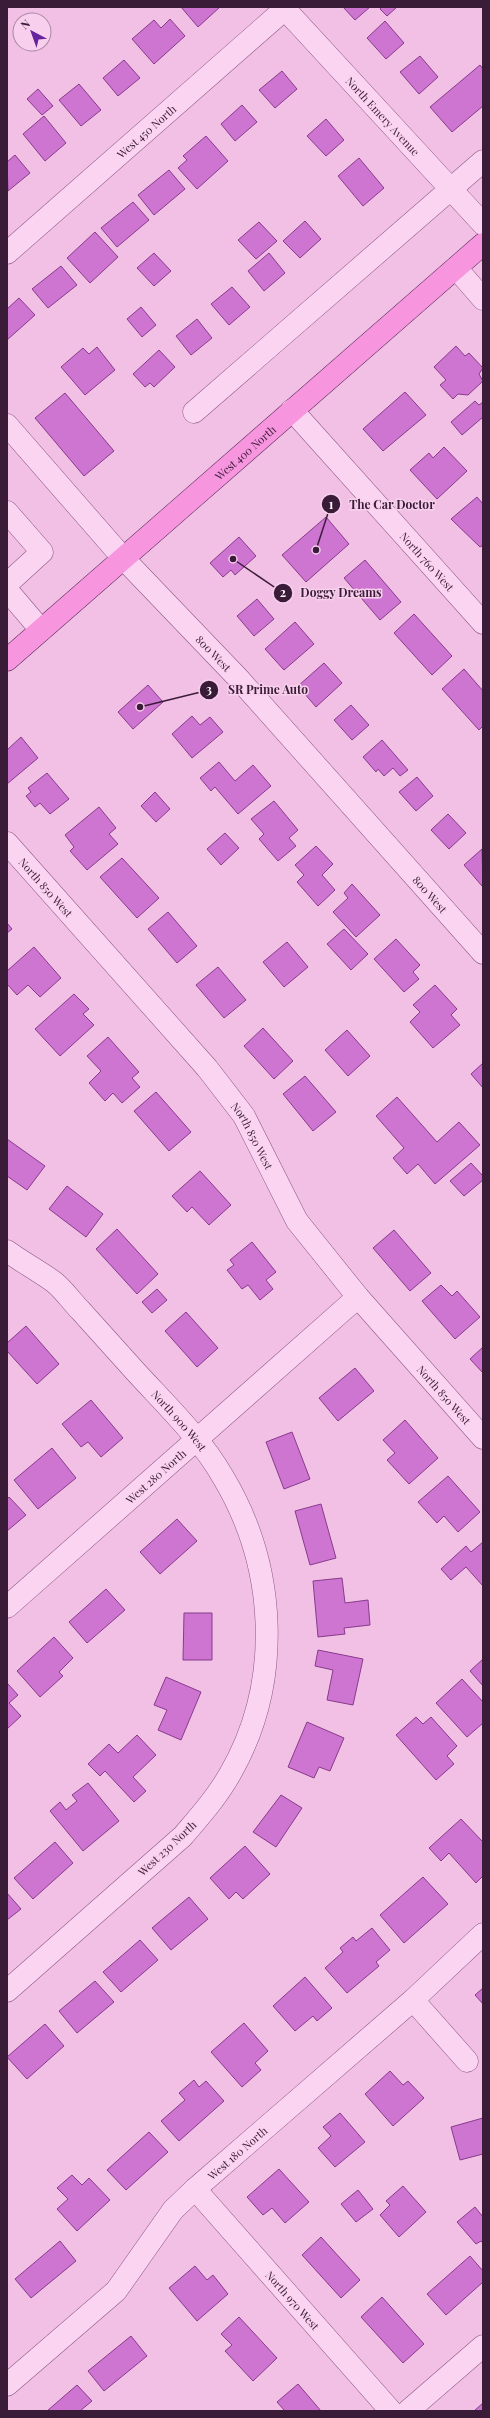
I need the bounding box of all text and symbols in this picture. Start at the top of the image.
north arrow [12,12,52,52]
text: N [17,16,33,32]
street label: North Emery Avenue [343,73,424,159]
street label: West 450 North [112,101,179,162]
street label: West 400 North [211,421,279,483]
callout: The Car Doctor [321,492,443,516]
text: 1 [329,496,334,512]
text: The Car Doctor [349,496,435,512]
street label: North 760 West [397,528,458,594]
callout: Doggy Dreams [273,581,390,605]
text: 2 [280,584,286,600]
text: Doggy Dreams [300,584,382,600]
street label: 800 West [193,632,235,674]
callout: SR Prime Auto [199,678,316,702]
text: 3 [206,681,212,697]
text: SR Prime Auto [228,681,308,697]
street label: North 850 West [16,854,77,920]
street label: 800 West [410,872,451,916]
street label: North 850 West [228,1099,277,1172]
street label: North 850 West [414,1362,475,1427]
street label: North 900 West [149,1386,210,1454]
street label: West 280 North [121,1445,189,1507]
street label: West 230 North [134,1817,200,1880]
street label: West 180 North [203,2122,270,2183]
street label: North 970 West [263,2267,323,2333]

